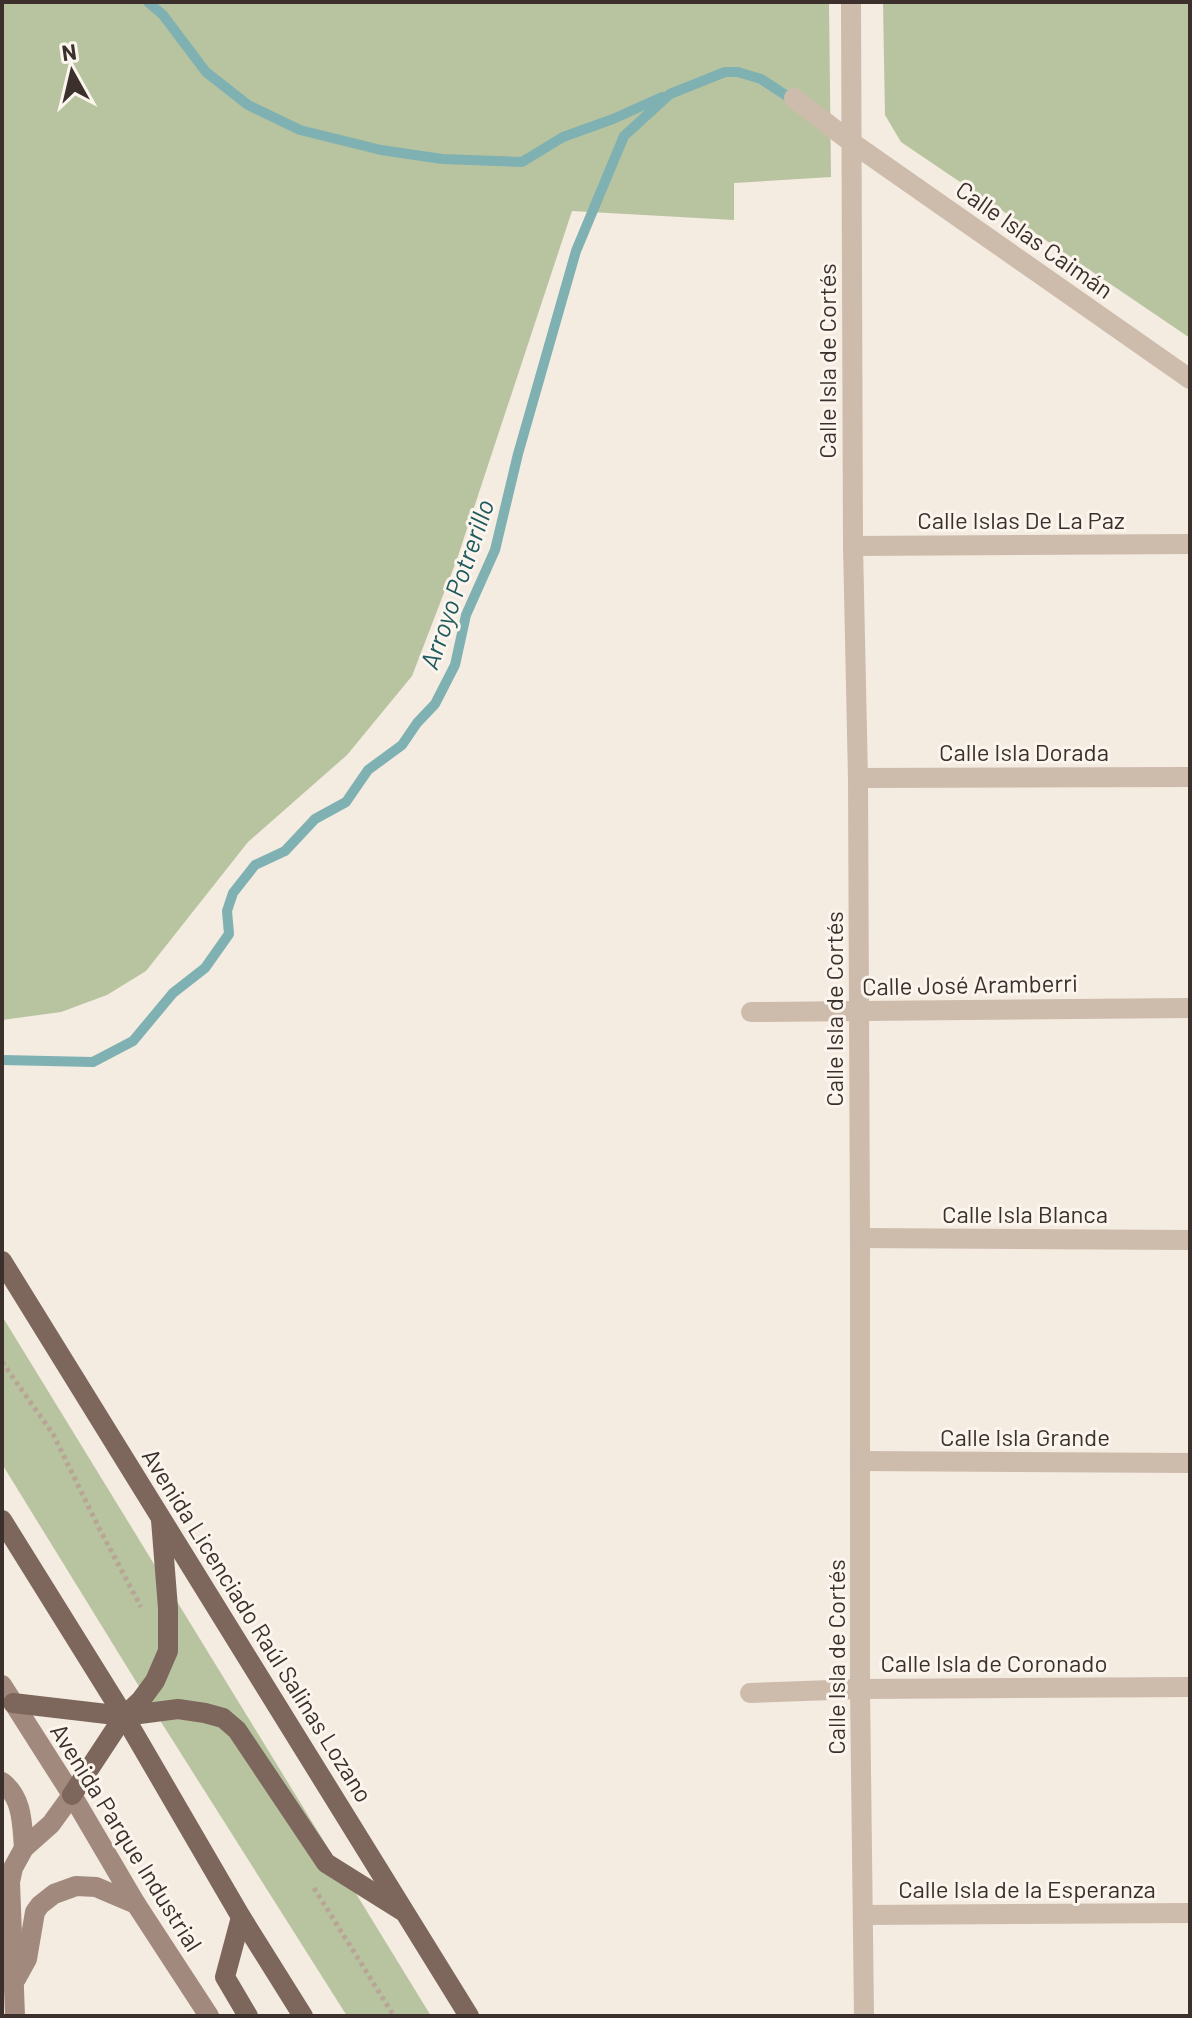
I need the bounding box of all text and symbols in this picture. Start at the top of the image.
north arrow [32,32,112,112]
text: N [60,37,78,65]
street label: Calle Islas Caimán [951,174,1119,304]
street label: Calle Isla de Cortés [812,263,841,459]
water label: Arroyo Potrerillo [412,495,500,673]
street label: Calle Islas De La Paz [917,505,1125,534]
street label: Calle Isla Dorada [939,737,1109,766]
street label: Calle Isla de Cortés [819,911,848,1107]
street label: Calle José Aramberri [862,968,1078,1000]
street label: Calle Isla Blanca [942,1199,1108,1228]
street label: Calle Isla Grande [940,1422,1110,1451]
street label: Avenida Licenciado Raúl Salinas Lozano [137,1443,379,1807]
street label: Calle Isla de Cortés [821,1559,850,1755]
street label: Calle Isla de Coronado [880,1648,1108,1677]
street label: Avenida Parque Industrial [45,1718,209,1956]
street label: Calle Isla de la Esperanza [898,1874,1156,1903]

